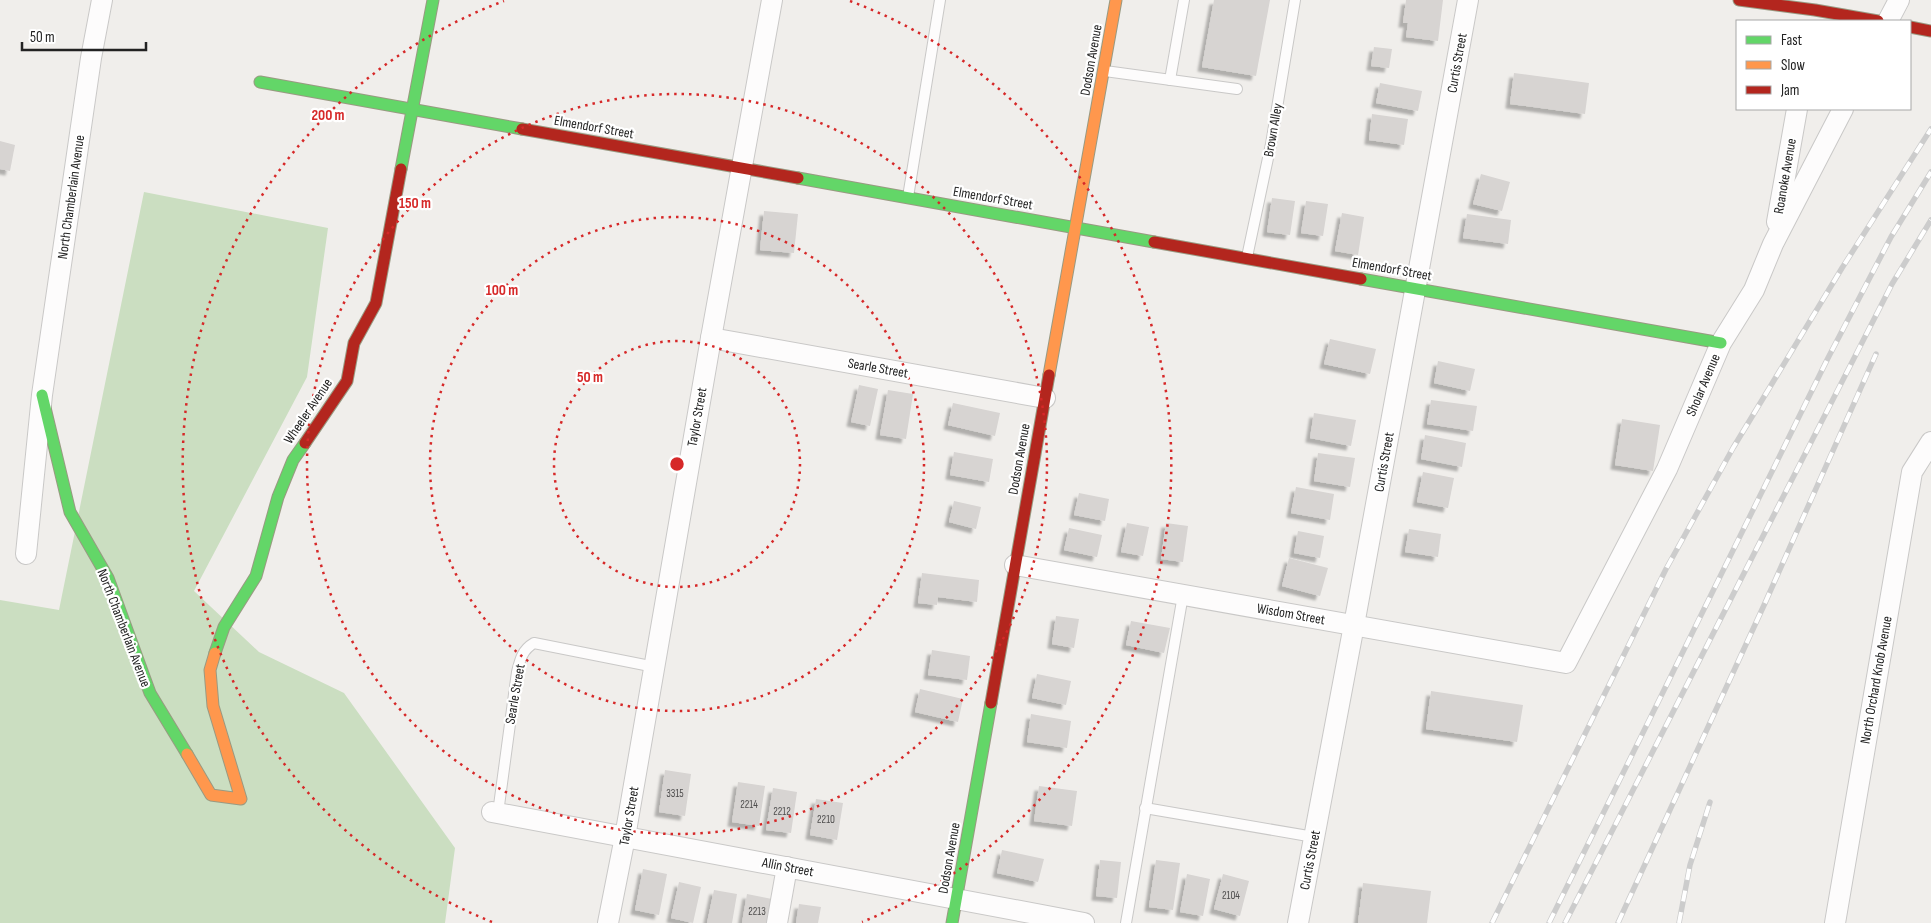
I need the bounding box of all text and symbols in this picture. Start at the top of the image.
scale bar [22,20,146,52]
legend [1736,20,1911,110]
street label: Dodson Avenue [1076,23,1106,97]
text: 50 m [30,28,55,47]
text: Fast [1781,31,1803,50]
street label: Curtis Street [1443,32,1471,94]
text: Slow [1781,56,1805,75]
text: Jam [1780,81,1799,100]
street label: Brown Alley [1260,101,1286,158]
text: 200 m [311,106,345,125]
street label: Elmendorf Street [553,112,635,142]
street label: North Chamberlain Avenue [54,134,88,260]
street label: Roanoke Avenue [1770,137,1800,215]
street label: Elmendorf Street [952,183,1034,213]
text: 150 m [399,194,431,213]
street label: Elmendorf Street [1351,254,1433,284]
text: 100 m [486,281,518,300]
street label: Sholar Avenue [1682,351,1724,419]
street label: Searle Street [846,354,910,382]
text: 50 m [577,368,603,387]
street label: Wheeler Avenue [280,375,336,447]
street label: Taylor Street [683,386,711,448]
street label: Dodson Avenue [1004,422,1034,496]
street label: Curtis Street [1370,431,1398,493]
centre of rings [668,455,686,473]
street label: North Chamberlain Avenue [94,566,154,690]
street label: Wisdom Street [1255,600,1327,628]
street label: North Orchard Knob Avenue [1856,615,1896,745]
street label: Searle Street [501,662,529,726]
street label: Taylor Street [615,785,643,847]
house number: 3315 [666,787,684,800]
house number: 2214 [740,798,758,811]
house number: 2212 [773,805,791,818]
house number: 2210 [817,813,835,826]
street label: Dodson Avenue [934,821,964,895]
street label: Curtis Street [1296,829,1324,891]
street label: Allin Street [760,853,815,880]
house number: 2104 [1222,889,1240,902]
house number: 2213 [748,905,766,918]

